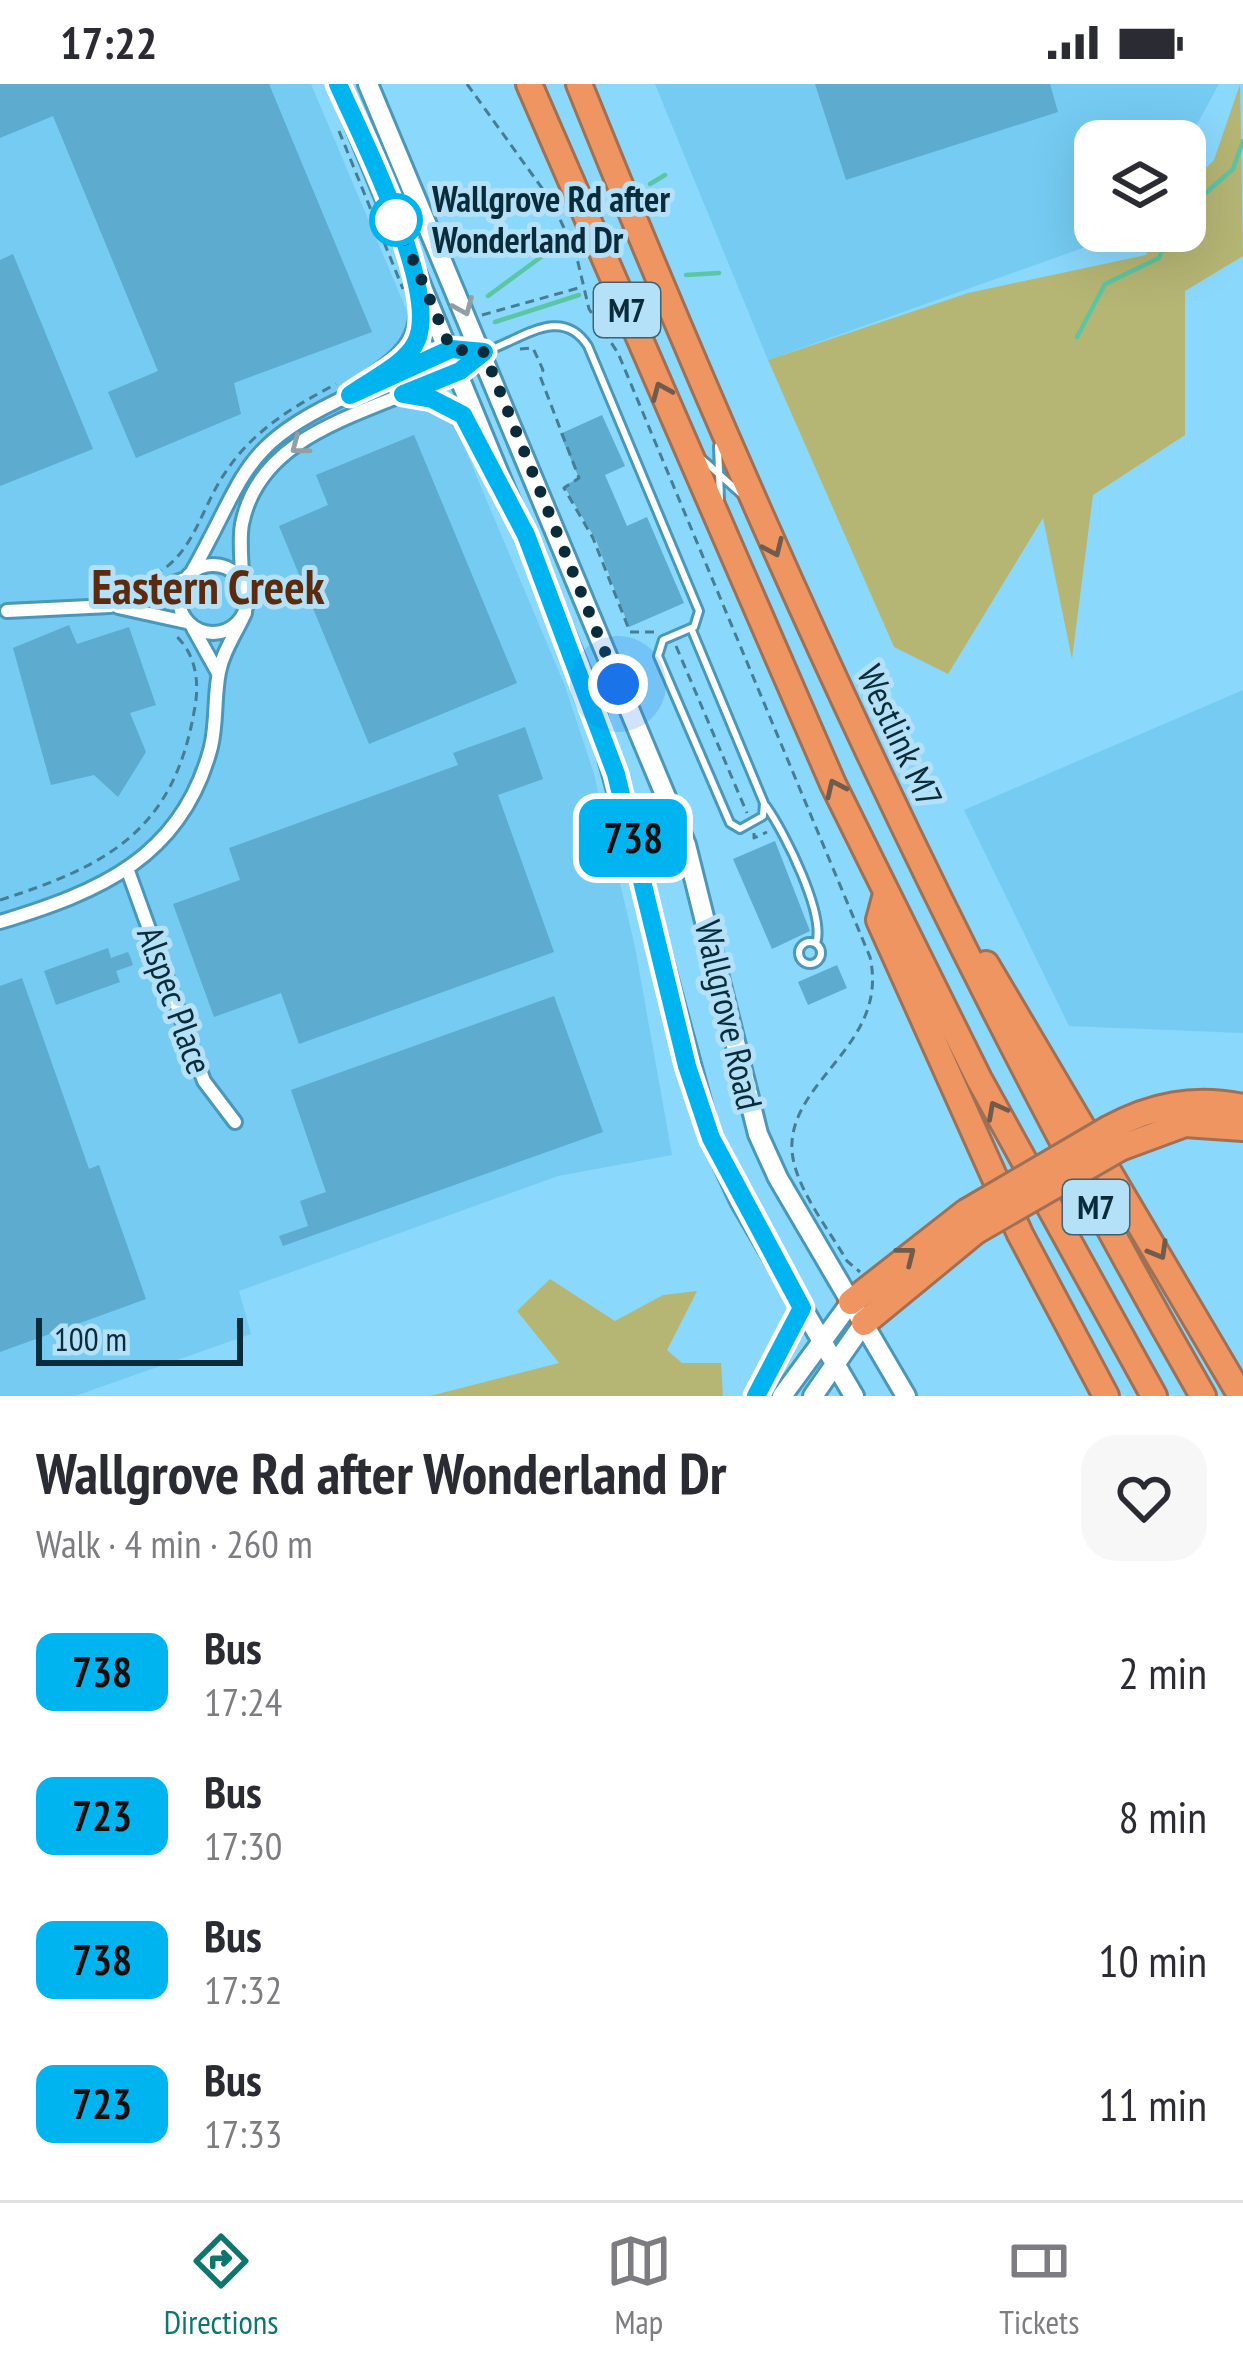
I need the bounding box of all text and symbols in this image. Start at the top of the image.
text: 17:22 [60,13,157,71]
map controls [1074,120,1206,252]
button: layers [1074,120,1206,252]
place label: Wallgrove Rd after Wonderland Dr [431,175,670,263]
marker: Wallgrove Rd after Wonderland Dr [371,195,421,245]
road number: M7 [594,283,660,337]
one-way arrow [450,295,474,316]
one-way arrow [651,382,675,403]
one-way arrow [291,432,312,454]
one-way arrow [760,536,784,557]
district label: Eastern Creek [91,555,325,617]
your location [588,654,648,714]
street label: Westlink M7 [847,657,954,814]
one-way arrow [826,779,849,800]
line badge: 738 [564,799,702,877]
text: 738 [603,810,663,865]
street label: Wallgrove Road [685,916,774,1114]
street label: Alspec Place [127,920,224,1080]
one-way arrow [987,1102,1010,1123]
road number: M7 [1063,1180,1129,1234]
one-way arrow [1144,1238,1167,1260]
one-way arrow [894,1248,916,1269]
scale bar [36,1312,243,1365]
text: 100 m [54,1317,127,1360]
button: heart [1081,1435,1207,1561]
text: Wallgrove Rd after Wonderland Dr [36,1436,726,1510]
text: Walk · 4 min · 260 m [36,1518,313,1569]
text: Bus [204,1618,262,1676]
text: 2 min [1118,1643,1207,1701]
text: 738 [72,1644,132,1699]
text: 17:24 [204,1676,282,1727]
text: Bus [204,1762,262,1820]
text: 8 min [1118,1787,1207,1845]
text: 723 [72,1788,132,1843]
text: 17:30 [204,1820,282,1871]
text: Bus [204,1906,262,1964]
text: 10 min [1098,1931,1207,1989]
text: 738 [72,1932,132,1987]
text: 17:32 [204,1964,282,2015]
text: Bus [204,2050,262,2108]
text: 11 min [1098,2075,1207,2133]
text: 723 [72,2076,132,2131]
text: 17:33 [204,2108,282,2159]
tab: Directions [164,2228,278,2343]
tab: Map [606,2228,672,2343]
tab: Tickets [999,2228,1079,2343]

